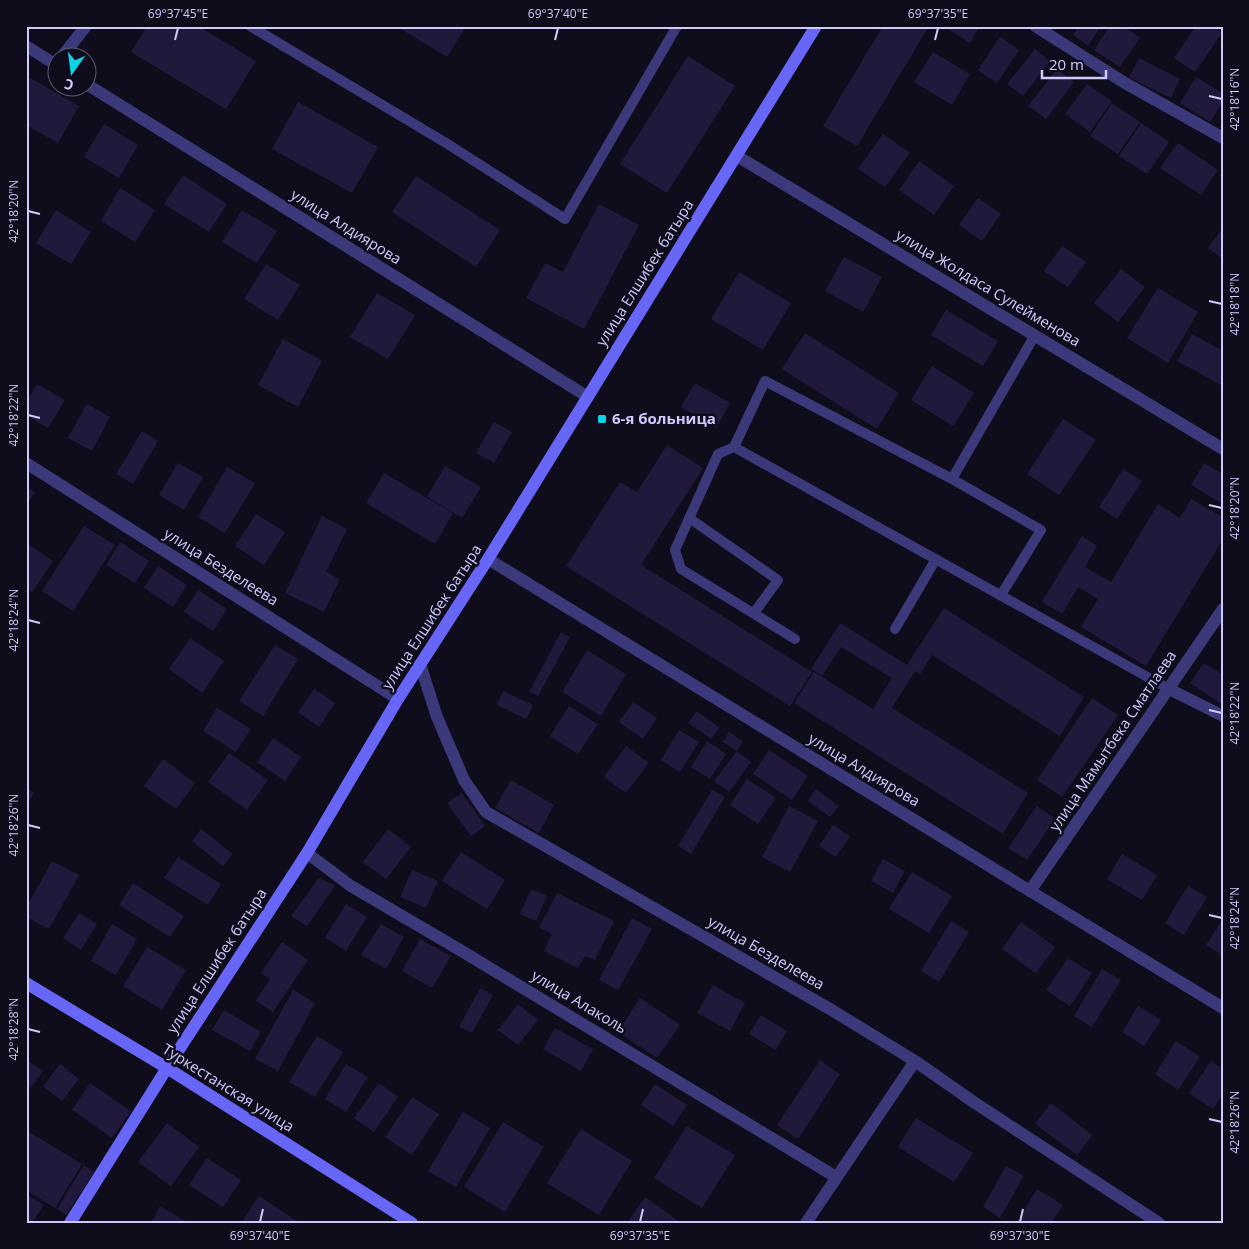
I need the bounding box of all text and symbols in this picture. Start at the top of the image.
text: 69°37'45"E [148,5,208,22]
text: 69°37'40"E [528,5,588,22]
text: 69°37'35"E [908,5,968,22]
north arrow [48,48,98,98]
scale bar [1042,48,1105,80]
text: 20 m [1049,54,1084,74]
text: 42°18'16"N [1226,68,1243,130]
text: С [62,75,75,95]
text: 42°18'20"N [5,180,22,242]
street label: улица Алдиярова [287,184,406,268]
street label: улица Елшибек батыра [591,195,698,350]
street label: улица Жолдаса Сулейменова [892,224,1085,350]
text: 42°18'18"N [1226,273,1243,335]
text: 42°18'22"N [5,384,22,446]
place label: 6-я больница [612,408,716,428]
marker: 6-я больница [596,413,608,425]
text: 42°18'20"N [1226,477,1243,539]
street label: улица Безделеева [160,523,283,609]
street label: улица Елшибек батыра [377,540,486,693]
text: 42°18'24"N [5,589,22,651]
street label: улица Мамытбека Сматлаева [1044,646,1180,835]
text: 42°18'22"N [1226,682,1243,744]
street label: улица Алдиярова [805,728,924,810]
text: 42°18'26"N [5,794,22,856]
street label: улица Елшибек батыра [162,884,271,1037]
text: 42°18'24"N [1226,887,1243,949]
street label: улица Безделеева [705,911,828,994]
street label: улица Алаколь [528,965,631,1038]
text: 42°18'28"N [5,998,22,1060]
street label: Туркестанская улица [159,1038,298,1136]
text: 42°18'26"N [1226,1091,1243,1153]
text: 69°37'40"E [230,1227,290,1244]
text: 69°37'35"E [610,1227,670,1244]
text: 69°37'30"E [990,1227,1050,1244]

